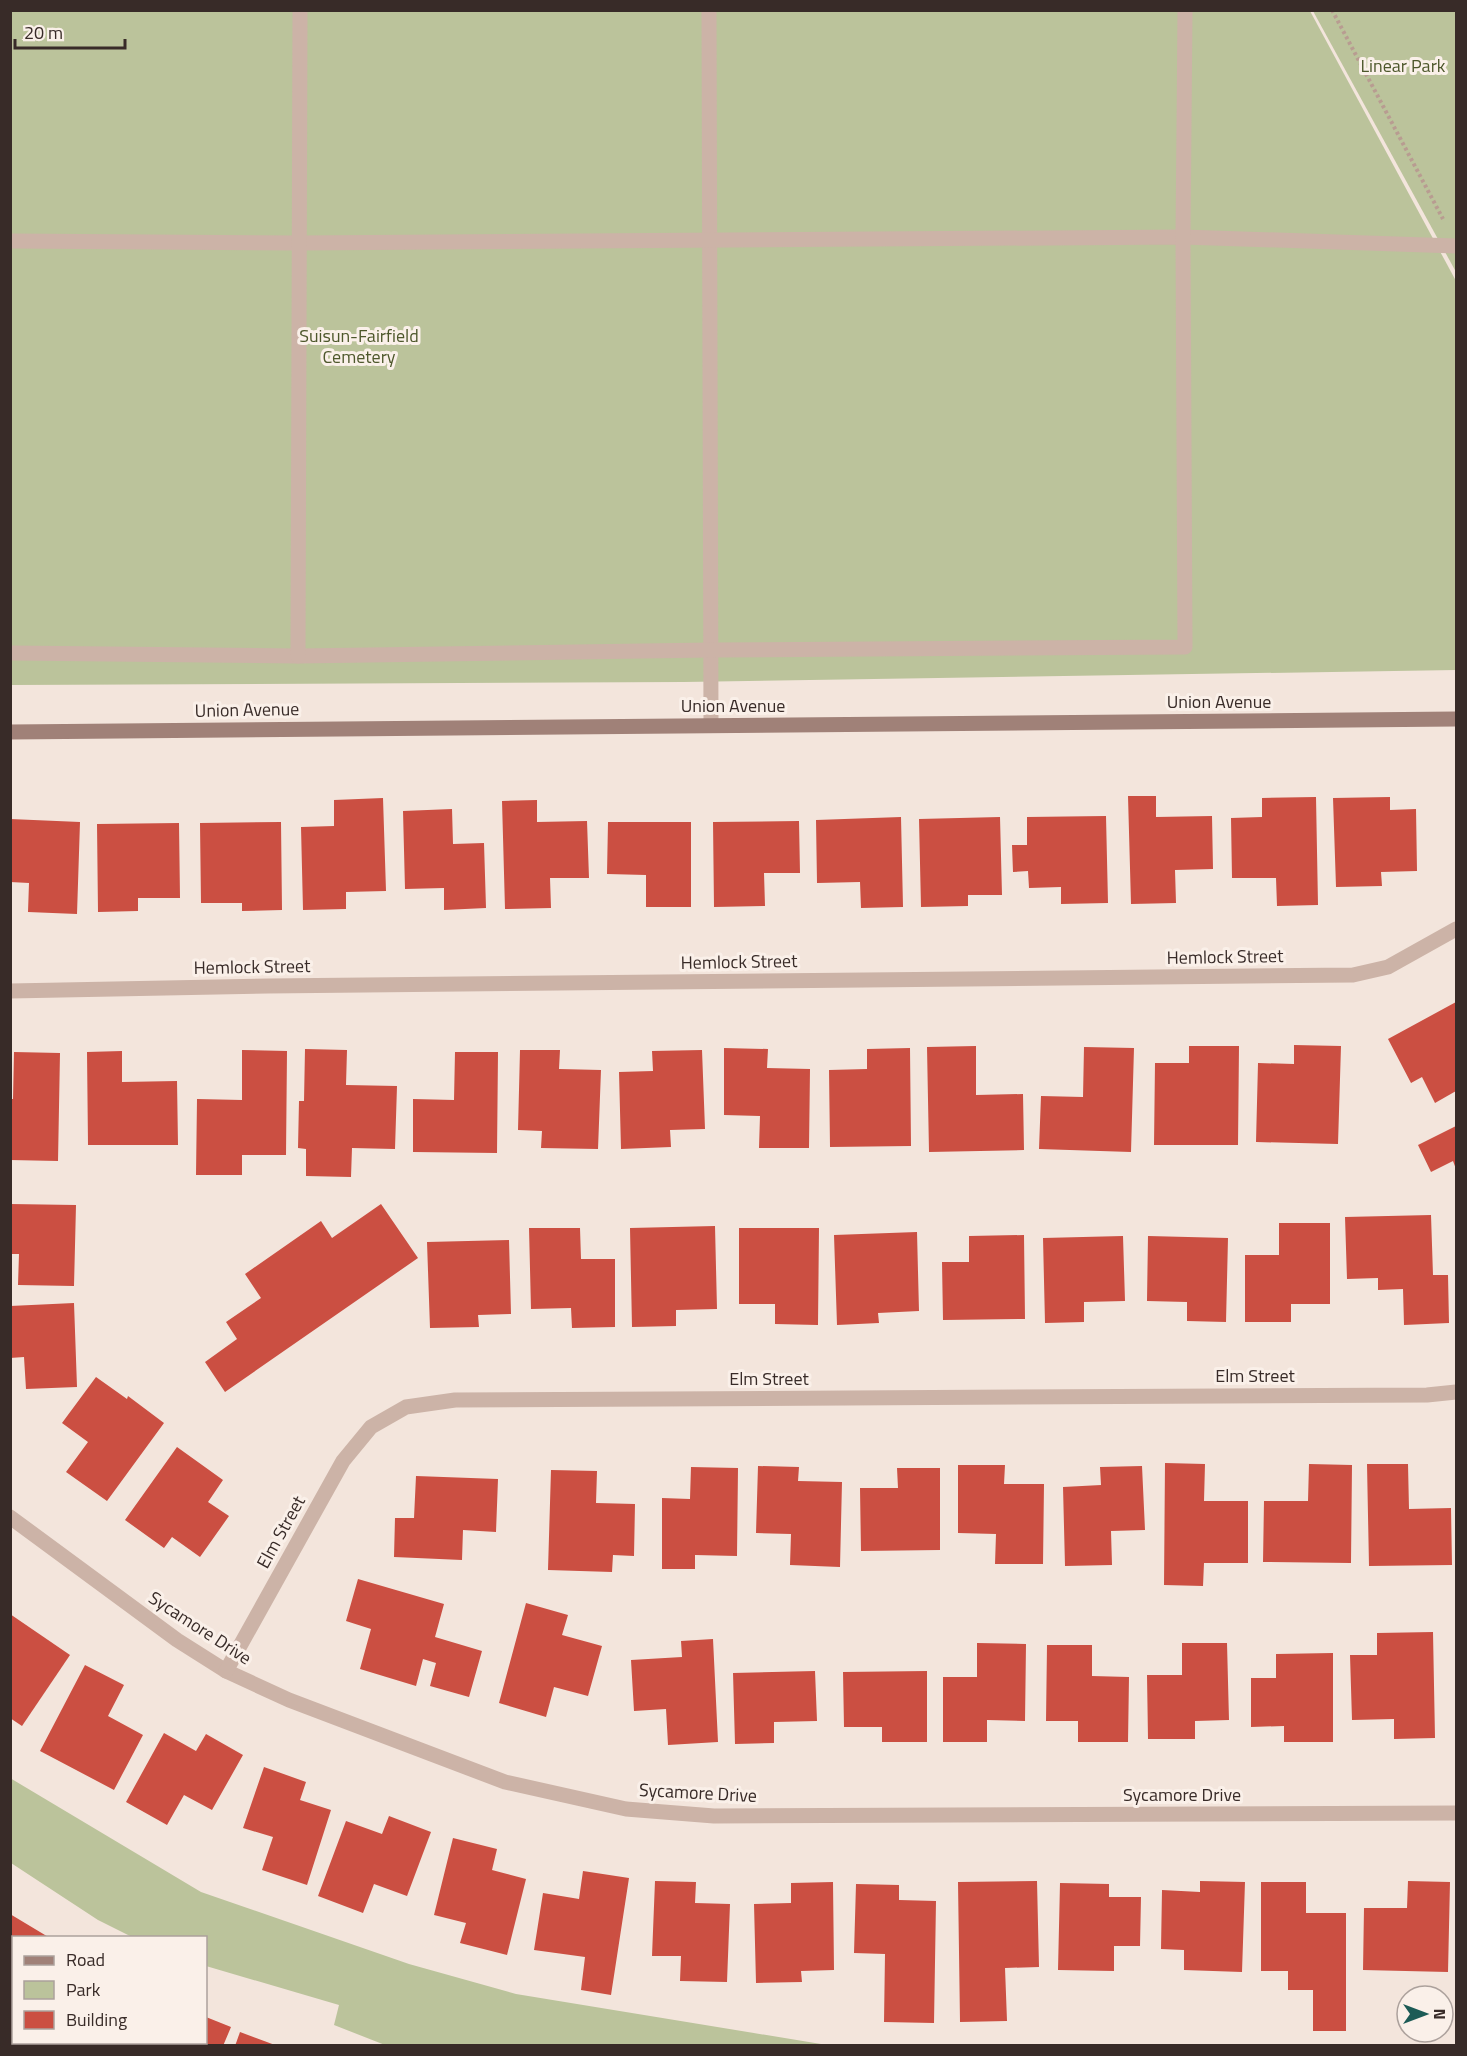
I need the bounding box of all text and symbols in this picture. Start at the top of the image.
scale bar [15,12,124,50]
text: 20 m [24,19,63,46]
park label: Linear Park [1361,52,1446,79]
park label: Suisun-Fairfield Cemetery [299,322,419,370]
street label: Union Avenue [1167,688,1271,715]
street label: Union Avenue [681,692,785,719]
street label: Union Avenue [194,695,300,724]
street label: Hemlock Street [1166,942,1284,971]
street label: Hemlock Street [680,947,798,976]
street label: Hemlock Street [193,952,311,981]
street label: Elm Street [1215,1362,1295,1389]
street label: Elm Street [729,1365,809,1392]
street label: Elm Street [249,1490,312,1573]
street label: Sycamore Drive [143,1584,257,1671]
street label: Sycamore Drive [638,1776,758,1809]
street label: Sycamore Drive [1123,1781,1241,1808]
legend [12,1936,207,2044]
text: Road [66,1946,105,1973]
text: Park [66,1976,101,2003]
north arrow [1395,1984,1455,2044]
text: Building [66,2006,127,2033]
text: N [1428,2008,1452,2020]

